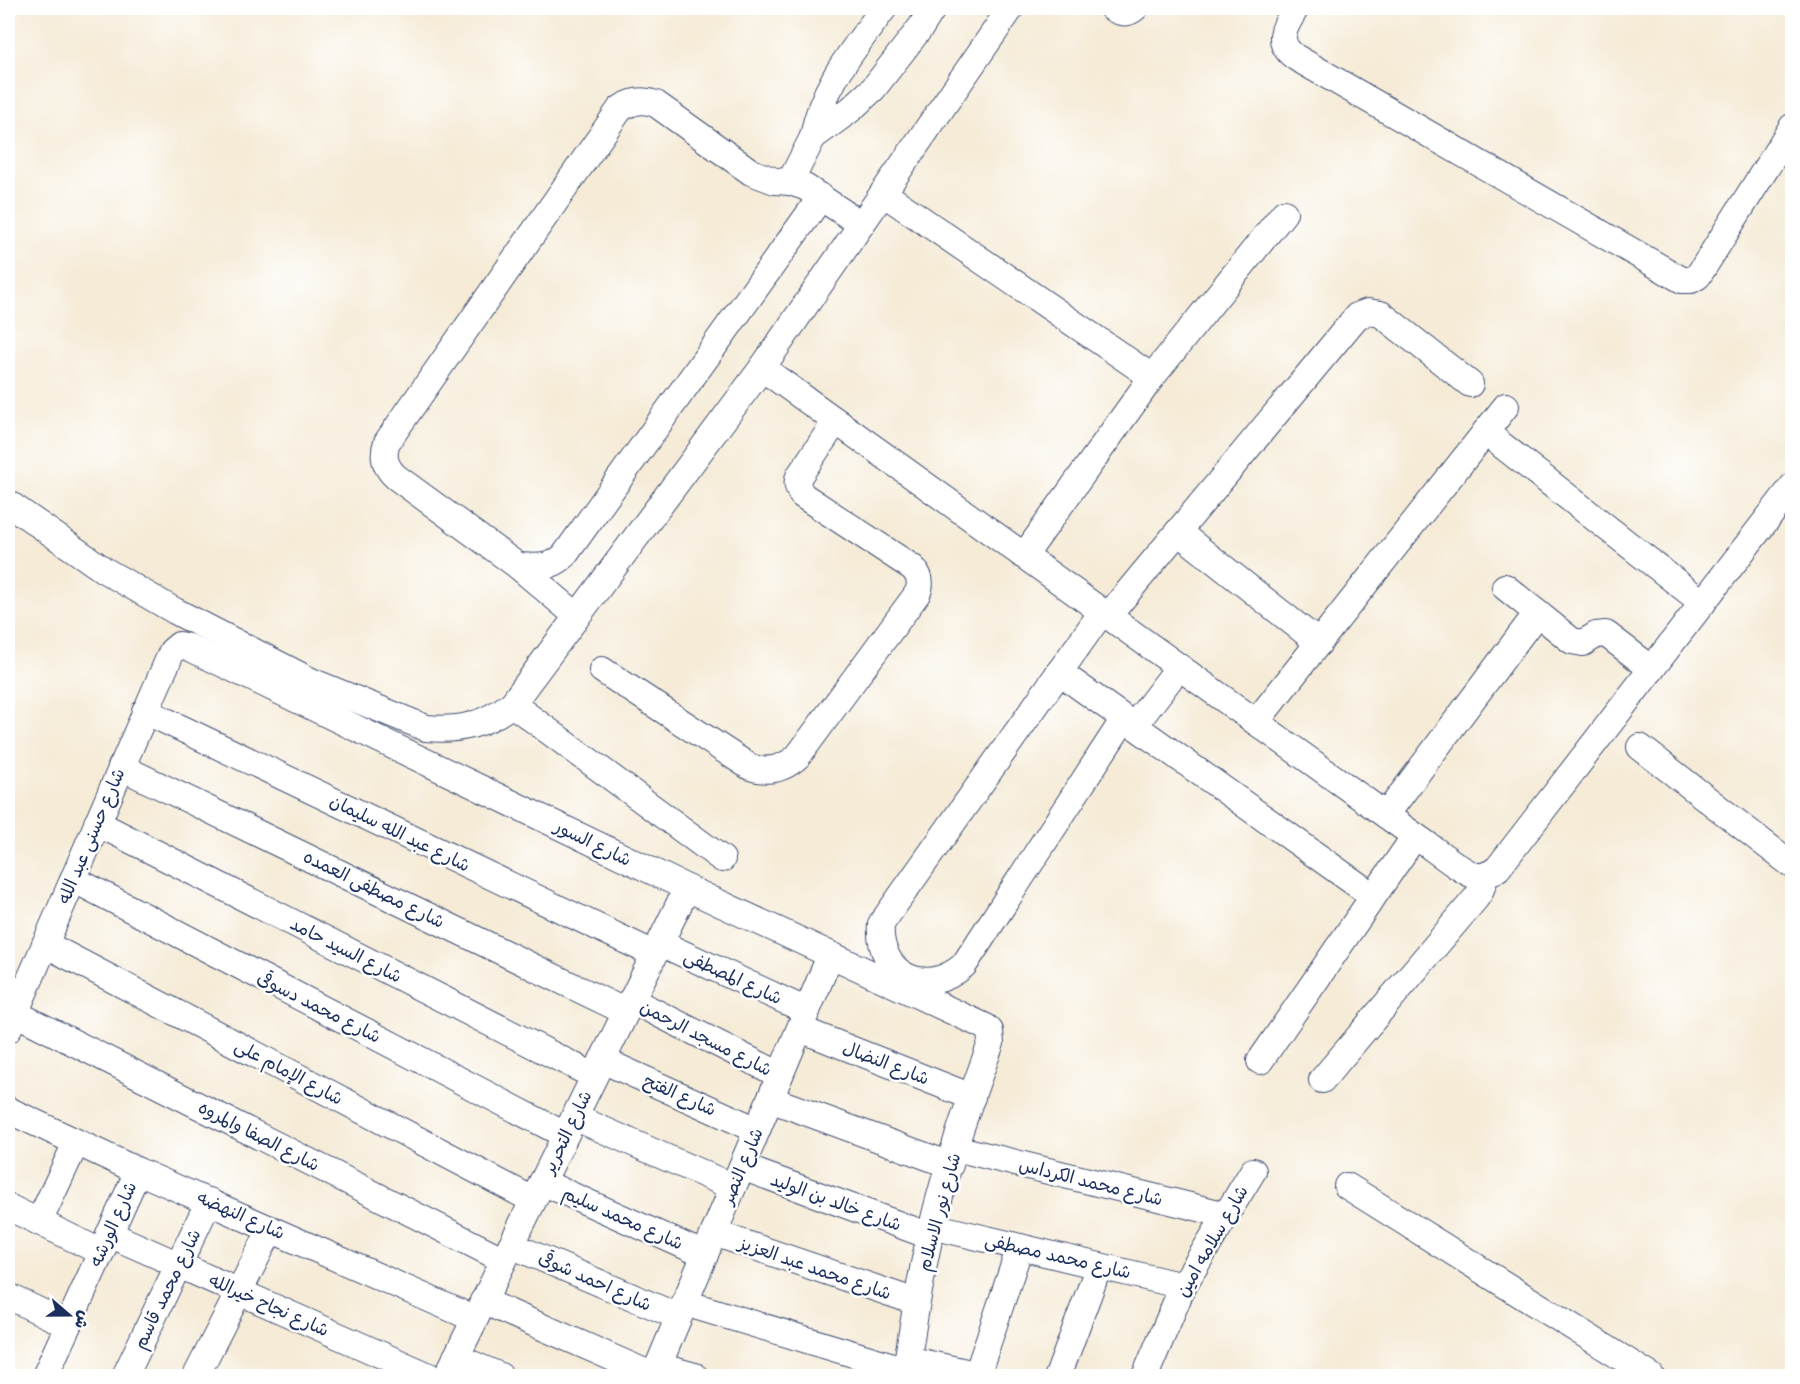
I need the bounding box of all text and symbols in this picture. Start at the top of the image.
street label: شارع حسنى عبد الله [52,764,130,908]
street label: شارع عبد الله سليمان [326,789,474,877]
street label: شارع السور [549,813,635,872]
street label: شارع مصطفى العمده [299,844,449,934]
street label: شارع السيد حامد [286,911,406,989]
street label: شارع المصطفى [680,944,786,1010]
street label: شارع محمد دسوقى [253,965,385,1049]
street label: شارع مسجد الرحمن [636,994,776,1082]
street label: شارع الإمام على [230,1033,347,1112]
street label: شارع النضال [839,1035,933,1091]
street label: شارع الفتح [640,1068,720,1122]
street label: شارع التحرير [536,1086,597,1179]
street label: شارع الصفا والمروه [194,1095,324,1177]
street label: شارع النصر [714,1124,769,1210]
street label: شارع نور الاسلام [912,1150,968,1274]
street label: شارع محمد الكرداس [1016,1153,1166,1211]
street label: شارع خالد بن الوليد [767,1167,905,1237]
street label: شارع الورشه [84,1178,142,1270]
street label: شارع محمد سليم [558,1181,687,1257]
street label: شارع سلامه امين [1170,1181,1254,1301]
street label: شارع النهضه [193,1185,289,1245]
street label: شارع محمد قاسم [128,1225,208,1354]
street label: شارع محمد مصطفى [983,1228,1133,1284]
street label: شارع محمد عبد العزيز [734,1230,894,1305]
street label: شارع احمد شوقى [535,1245,655,1317]
street label: شارع نجاح خيرالله [205,1268,333,1342]
north arrow [39,1285,99,1345]
text: ش [71,1308,96,1332]

